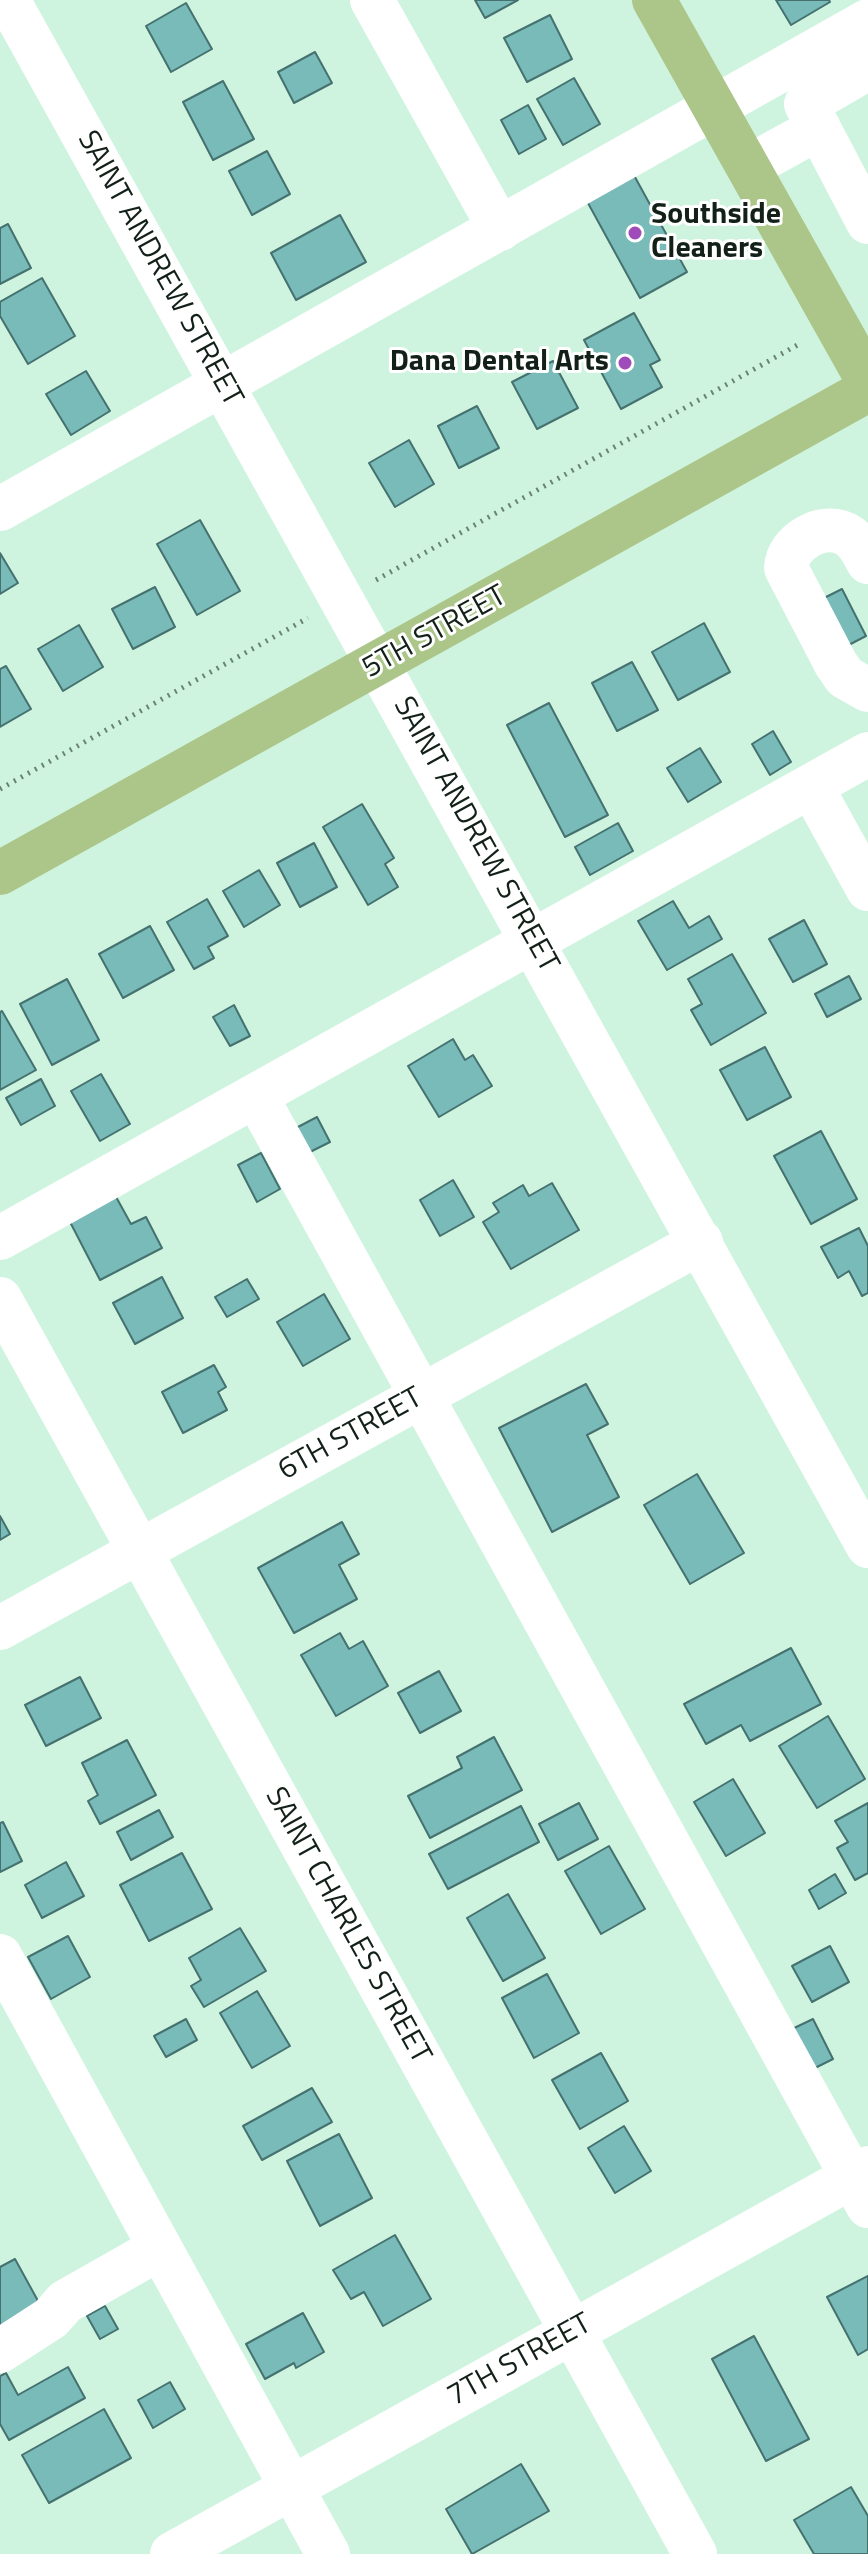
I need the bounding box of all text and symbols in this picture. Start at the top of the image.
street label: SAINT ANDREW STREET [68,125,250,413]
place label: Southside Cleaners [651,198,781,268]
marker: Southside Cleaners [626,224,644,242]
place label: Dana Dental Arts [390,345,609,381]
marker: Dana Dental Arts [616,354,634,372]
street label: 5TH STREET [357,579,513,687]
street label: SAINT ANDREW STREET [384,691,566,979]
street label: 6TH STREET [273,1381,429,1489]
street label: SAINT CHARLES STREET [256,1782,438,2070]
street label: 7TH STREET [442,2307,598,2415]

